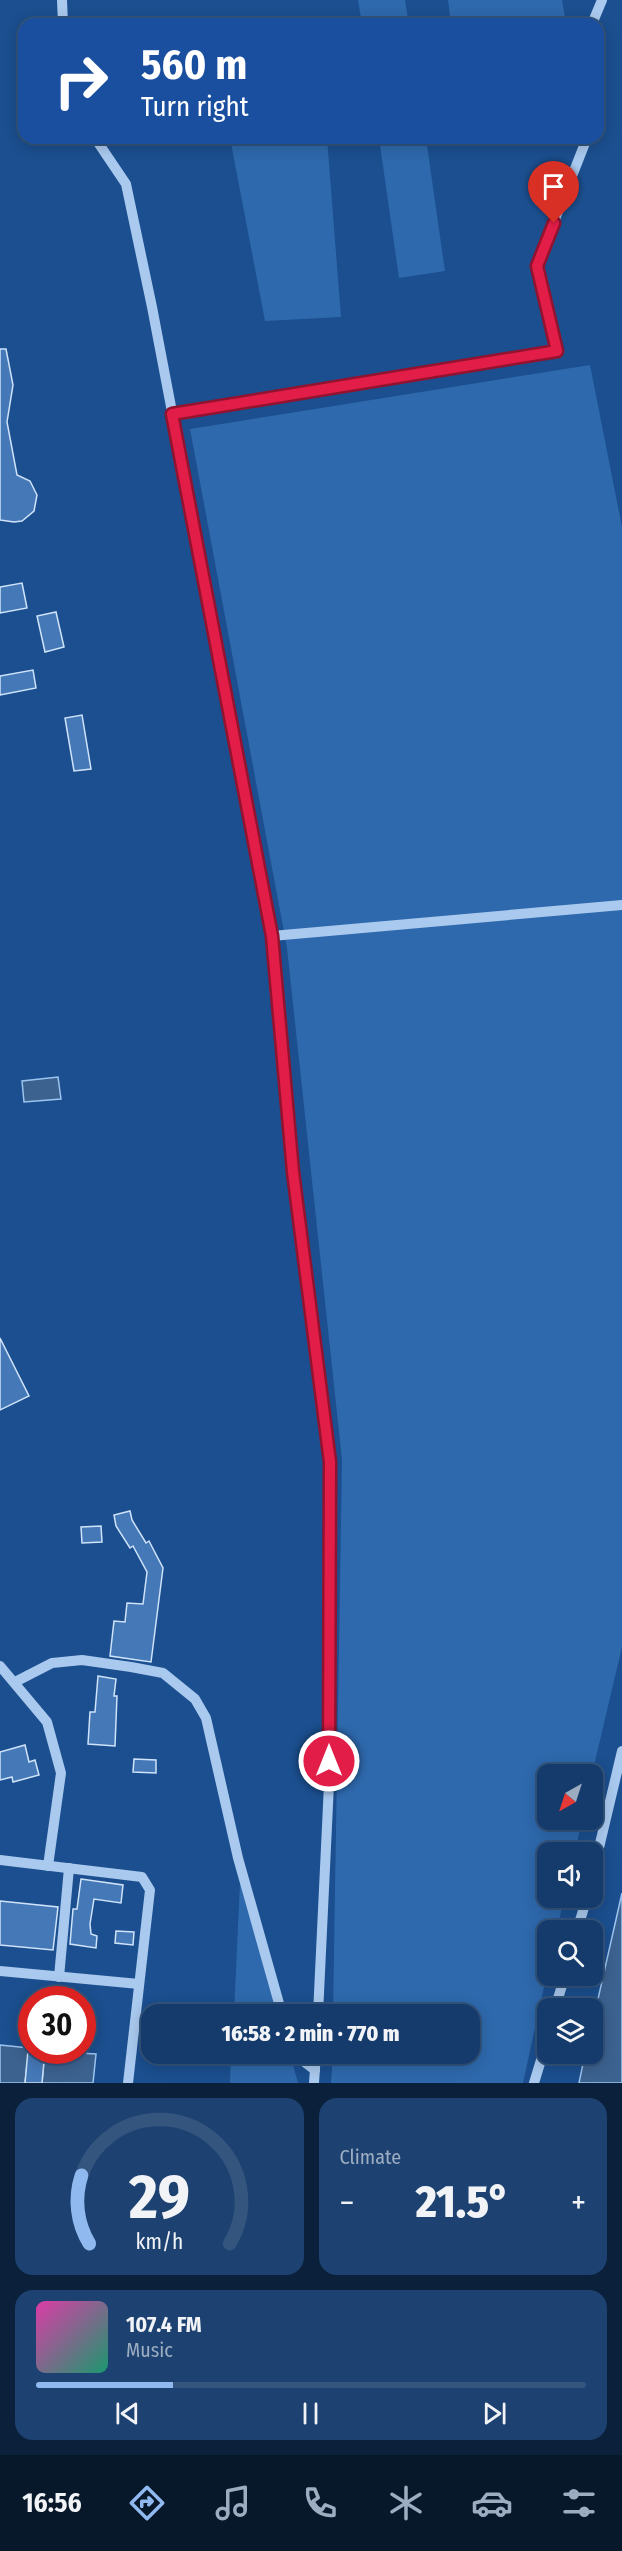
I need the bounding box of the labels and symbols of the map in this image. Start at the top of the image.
pin [528,161,579,223]
position arrow [297,1729,361,1793]
north arrow [537,1764,603,1830]
speed limit sign: 30 [18,1986,96,2064]

